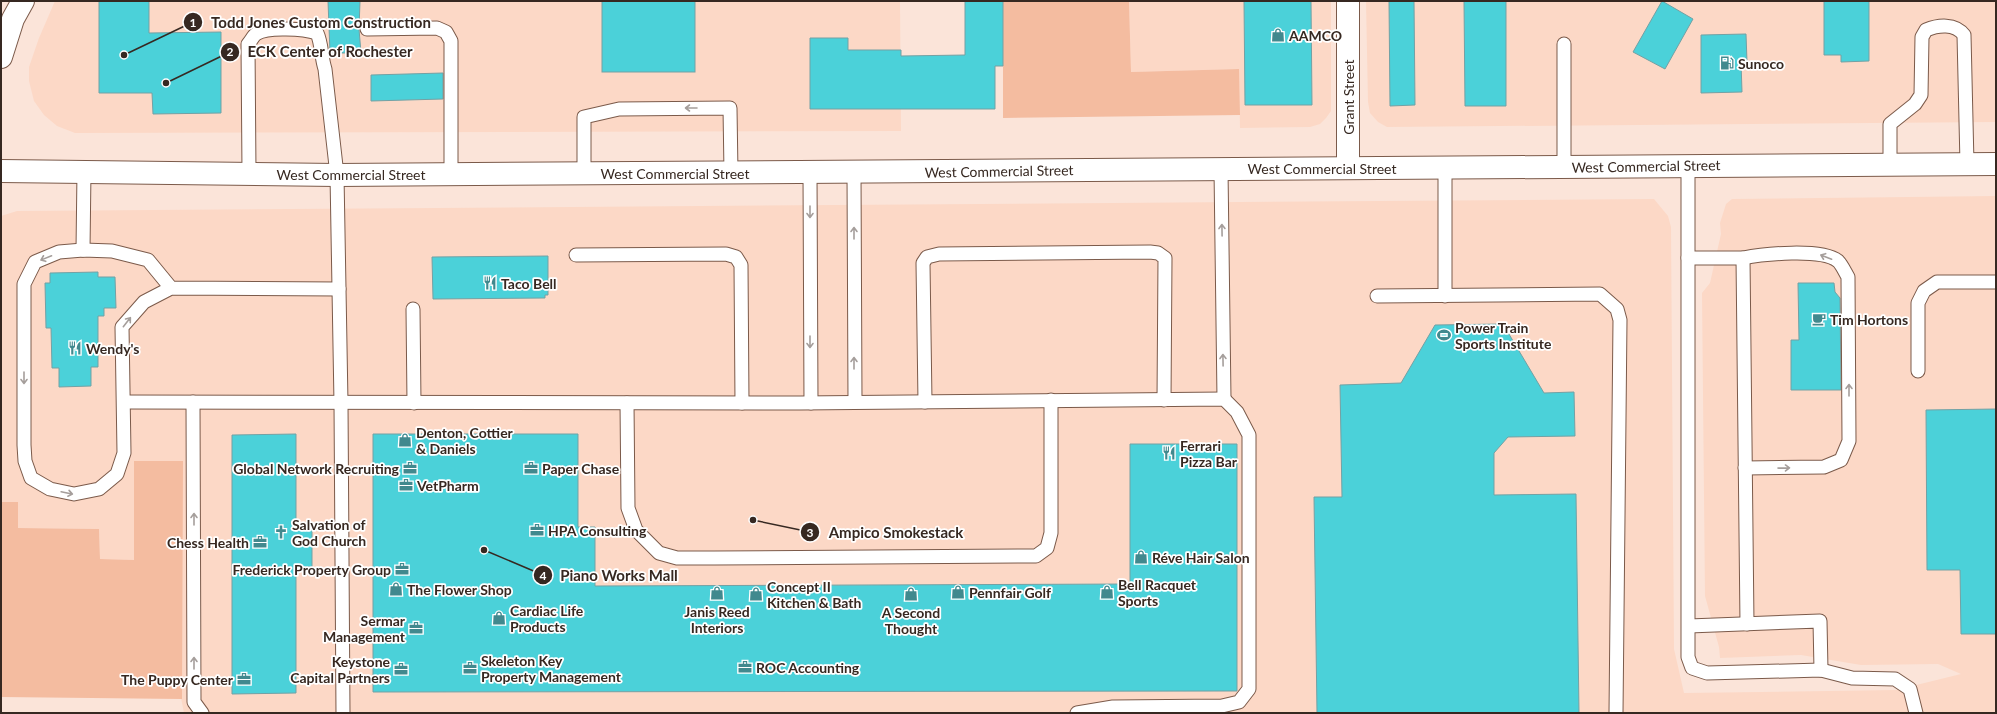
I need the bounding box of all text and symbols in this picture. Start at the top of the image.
callout: Todd Jones Custom Construction [183,9,439,36]
text: Todd Jones Custom Construction [211,13,431,31]
text: 1 [190,15,197,30]
shop icon: AAMCO [1270,27,1286,43]
place label: AAMCO [1288,27,1342,44]
callout: ECK Center of Rochester [220,39,421,66]
text: ECK Center of Rochester [247,42,413,60]
text: 2 [227,44,234,59]
fuel station icon: Sunoco [1719,55,1735,71]
place label: Sunoco [1738,55,1784,72]
street label: Grant Street [1340,59,1357,135]
one-way arrow [685,104,698,112]
street label: West Commercial Street [1571,156,1721,176]
street label: West Commercial Street [1248,160,1396,177]
street label: West Commercial Street [924,161,1074,181]
street label: West Commercial Street [601,165,749,182]
street label: West Commercial Street [277,166,425,183]
one-way arrow [806,205,814,218]
one-way arrow [1218,224,1226,237]
one-way arrow [850,227,858,240]
one-way arrow [1821,252,1833,260]
one-way arrow [40,254,52,262]
restaurant icon: Taco Bell [482,275,498,291]
place label: Taco Bell [501,275,557,292]
cafe icon: Tim Hortons [1811,311,1827,327]
place label: Tim Hortons [1830,311,1908,328]
one-way arrow [123,317,131,328]
place label: Power Train Sports Institute [1455,319,1552,352]
sports icon: Power Train Sports Institute [1436,327,1452,343]
one-way arrow [806,335,814,348]
restaurant icon: Wendy's [67,340,83,356]
place label: Wendy's [86,340,140,357]
one-way arrow [1219,354,1227,367]
one-way arrow [850,357,858,370]
one-way arrow [20,371,28,384]
one-way arrow [1845,384,1853,397]
place label: Denton, Cottier & Daniels [416,424,514,457]
shop icon: Denton, Cottier & Daniels [397,432,413,448]
place label: Ferrari Pizza Bar [1180,437,1238,470]
restaurant icon: Ferrari Pizza Bar [1161,445,1177,461]
place label: Global Network Recruiting [233,460,400,477]
office icon: Global Network Recruiting [402,460,418,476]
office icon: Paper Chase [523,460,539,476]
place label: Paper Chase [542,460,620,477]
one-way arrow [1777,464,1790,472]
office icon: VetPharm [398,477,414,493]
place label: VetPharm [416,477,479,494]
one-way arrow [60,489,73,497]
one-way arrow [190,513,198,526]
place label: Salvation of God Church [292,516,366,549]
callout: Ampico Smokestack [800,519,971,546]
office icon: HPA Consulting [529,522,545,538]
place label: HPA Consulting [548,522,647,539]
text: Ampico Smokestack [828,523,964,541]
church icon: Salvation of God Church [273,524,289,540]
text: 3 [807,525,814,540]
place label: Chess Health [167,534,249,551]
office icon: Chess Health [252,534,268,550]
shop icon: Réve Hair Salon [1133,549,1149,565]
place label: Réve Hair Salon [1152,549,1250,566]
place label: Frederick Property Group [232,561,391,578]
office icon: Frederick Property Group [394,561,410,577]
callout: Piano Works Mall [533,562,686,589]
text: Piano Works Mall [560,566,678,584]
text: 4 [540,568,547,583]
place label: Bell Racquet Sports [1118,576,1197,609]
place label: Concept II Kitchen & Bath [767,578,862,611]
shop icon: The Flower Shop [388,581,404,597]
place label: The Flower Shop [407,581,512,598]
shop icon: Pennfair Golf [950,584,966,600]
place label: Pennfair Golf [969,584,1051,601]
shop icon: Bell Racquet Sports [1099,584,1115,600]
shop icon: Janis Reed Interiors [709,585,725,601]
shop icon: Concept II Kitchen & Bath [748,586,764,602]
shop icon: A Second Thought [903,586,919,602]
place label: Cardiac Life Products [510,602,584,635]
place label: Janis Reed Interiors [684,603,750,636]
place label: A Second Thought [881,604,940,637]
shop icon: Cardiac Life Products [491,610,507,626]
place label: Sermar Management [323,612,406,645]
office icon: Sermar Management [408,620,424,636]
place label: Skeleton Key Property Management [481,652,622,685]
place label: Keystone Capital Partners [290,653,391,686]
one-way arrow [190,657,198,670]
office icon: ROC Accounting [737,659,753,675]
place label: ROC Accounting [756,659,860,676]
office icon: Skeleton Key Property Management [462,660,478,676]
office icon: Keystone Capital Partners [393,661,409,677]
place label: The Puppy Center [121,671,234,688]
office icon: The Puppy Center [236,671,252,687]

